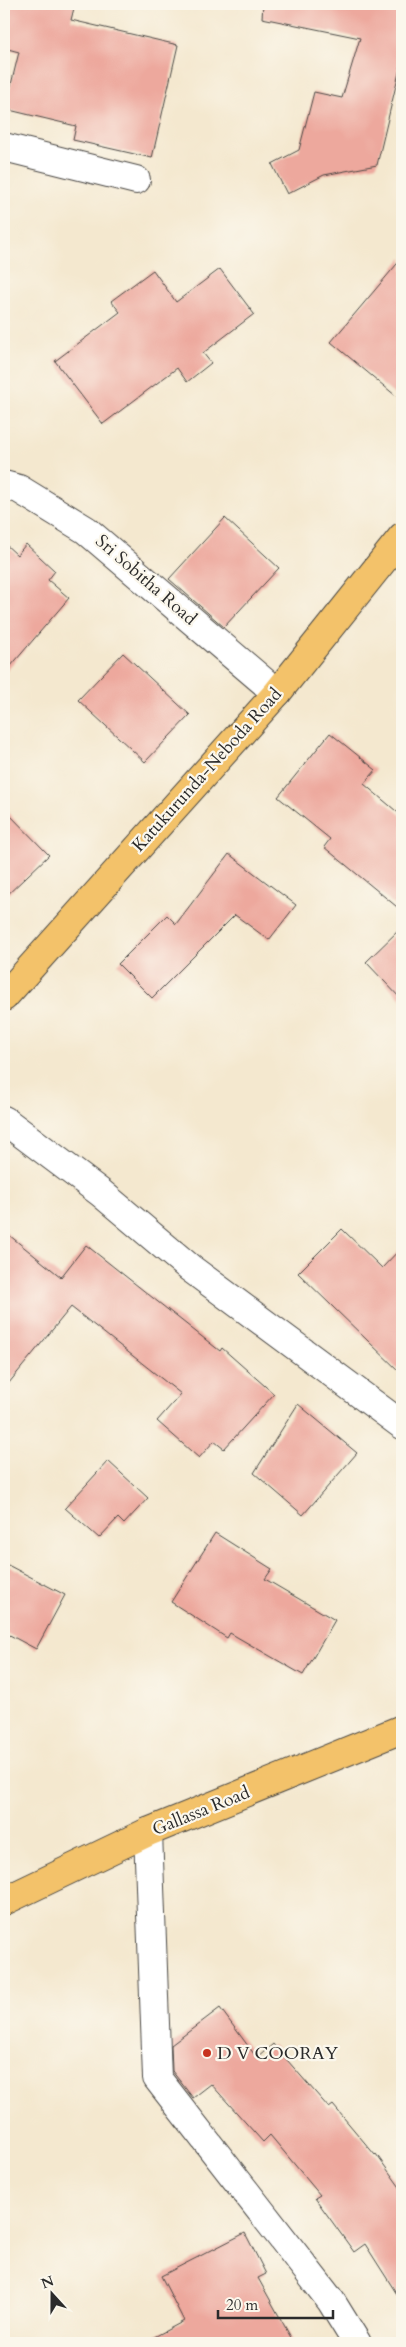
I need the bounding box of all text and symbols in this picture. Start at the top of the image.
street label: Sri Sobitha Road [90,529,202,631]
street label: Katukurunda-Neboda Road [126,682,288,858]
street label: Gallassa Road [148,1780,254,1842]
place label: D V COORAY [217,2041,339,2066]
marker: D V COORAY [201,2047,213,2059]
north arrow [28,2270,78,2320]
text: N [38,2271,57,2293]
scale bar [218,2287,334,2319]
text: 20 m [226,2295,258,2315]

